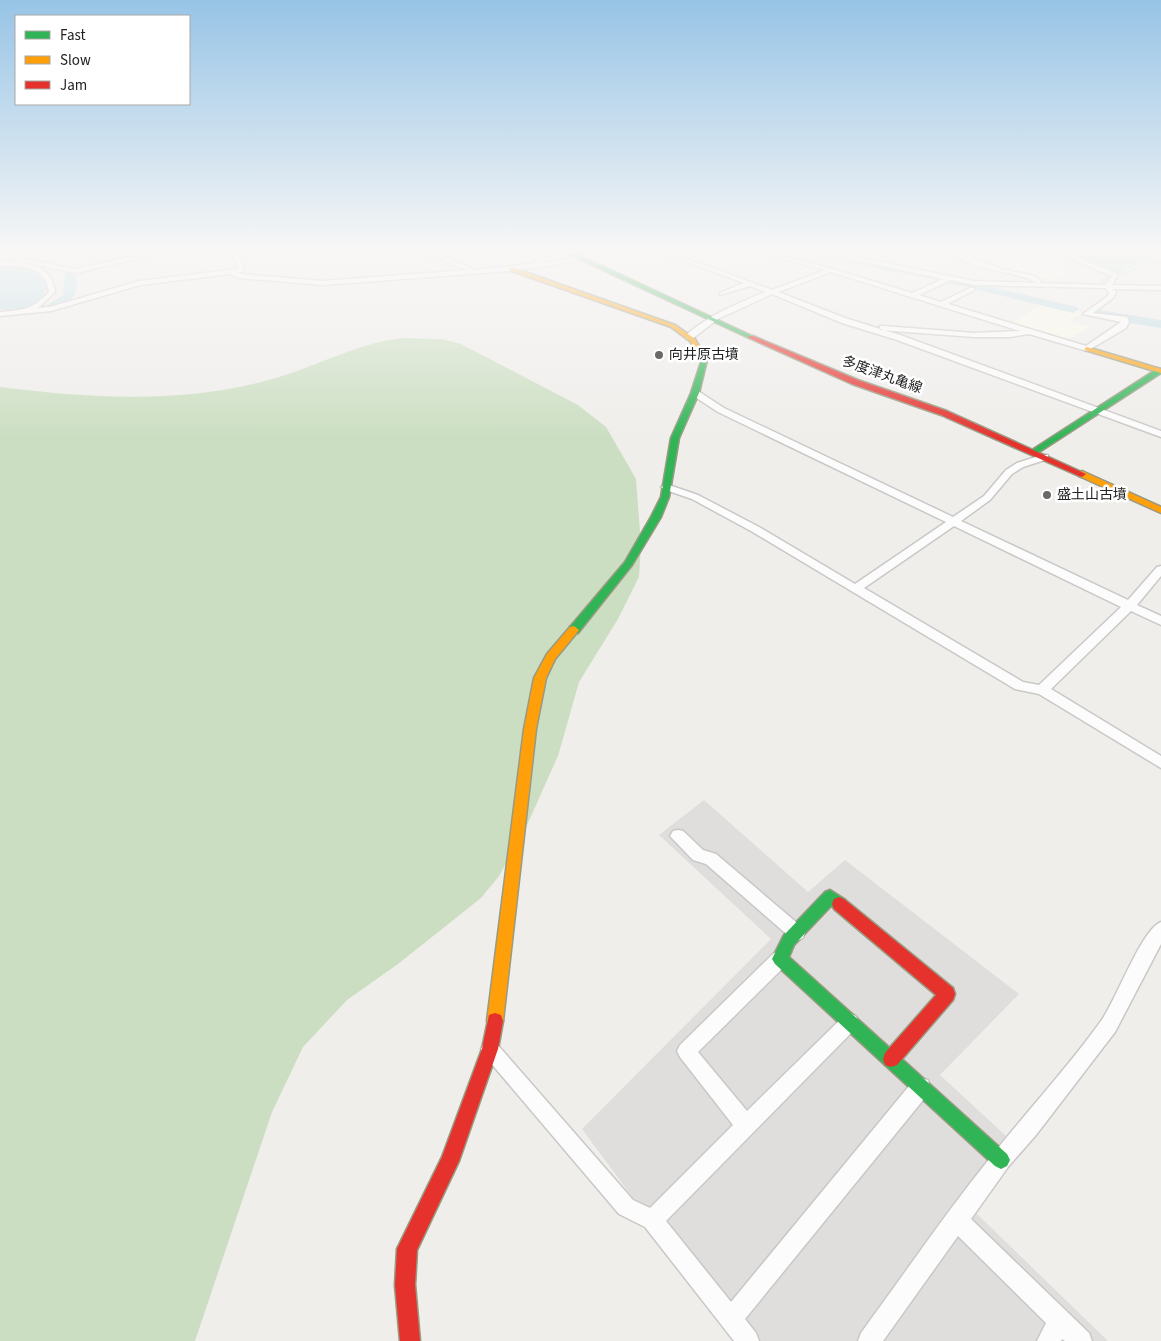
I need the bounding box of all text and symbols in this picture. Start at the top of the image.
legend [15,15,190,105]
text: Fast [60,25,86,46]
text: Slow [60,50,91,71]
text: Jam [60,75,87,96]
place label: 向井原古墳 [669,345,739,365]
marker: 向井原古墳 [653,349,665,361]
street label: 多度津丸亀線 [839,351,925,399]
place label: 盛土山古墳 [1057,485,1127,505]
marker: 盛土山古墳 [1041,489,1053,501]

